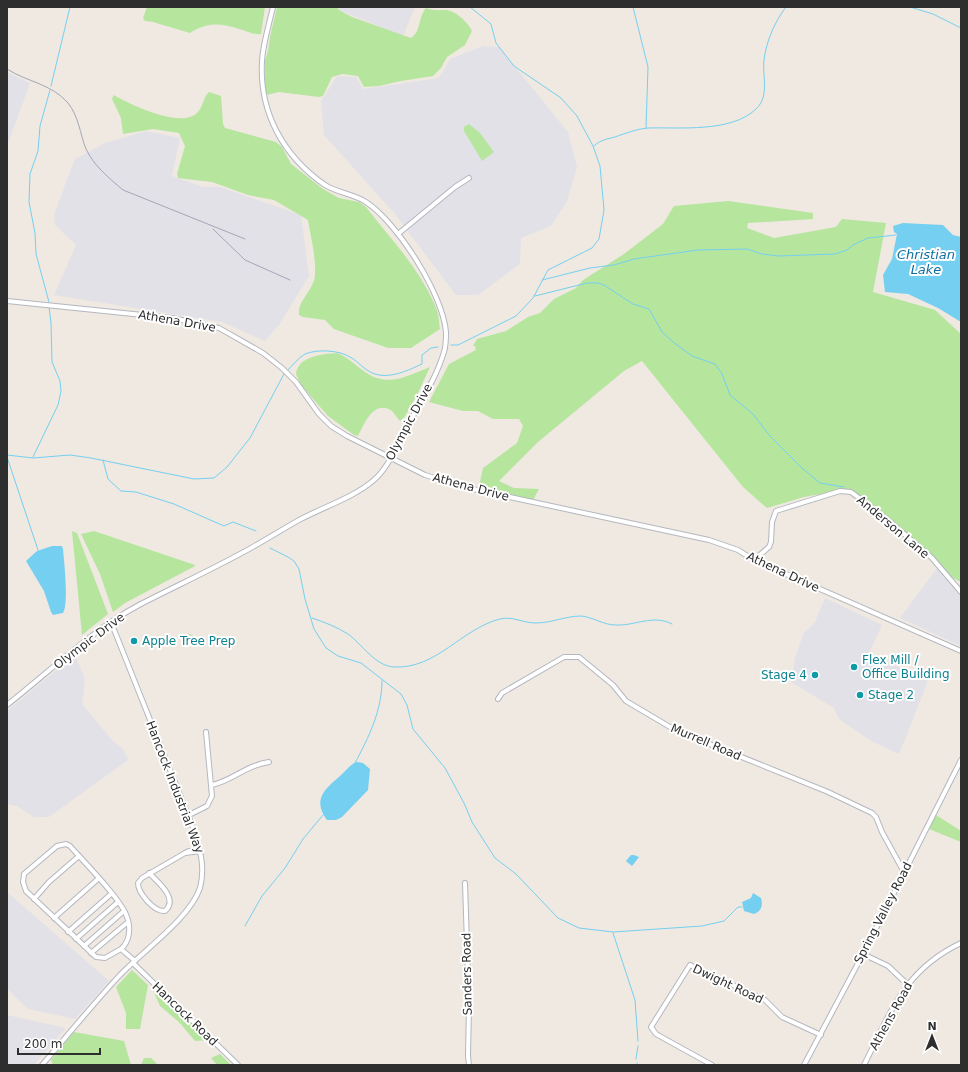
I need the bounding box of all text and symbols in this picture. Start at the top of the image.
water label: Christian Lake [897,247,955,277]
street label: Athena Drive [137,307,217,335]
street label: Olympic Drive [383,381,435,463]
street label: Athena Drive [431,470,511,504]
street label: Anderson Lane [854,493,932,561]
street label: Athena Drive [744,549,822,595]
street label: Olympic Drive [51,610,127,672]
place label: Apple Tree Prep [142,634,236,648]
marker: Apple Tree Prep [129,636,139,646]
place label: Flex Mill / Office Building [862,653,950,681]
marker: Flex Mill / Office Building [849,662,859,672]
place label: Stage 4 [761,668,807,682]
marker: Stage 4 [810,670,820,680]
place label: Stage 2 [868,688,914,702]
marker: Stage 2 [855,690,865,700]
street label: Hancock Industrial Way [143,719,207,855]
street label: Murrell Road [669,721,743,763]
street label: Spring Valley Road [851,860,915,966]
street label: Sanders Road [459,933,475,1015]
street label: Dwight Road [690,962,766,1006]
street label: Hancock Road [149,979,221,1049]
street label: Athens Road [867,980,915,1052]
north arrow [912,1016,952,1056]
text: N [927,1020,937,1033]
scale bar [18,1030,100,1056]
text: 200 m [24,1037,62,1051]

